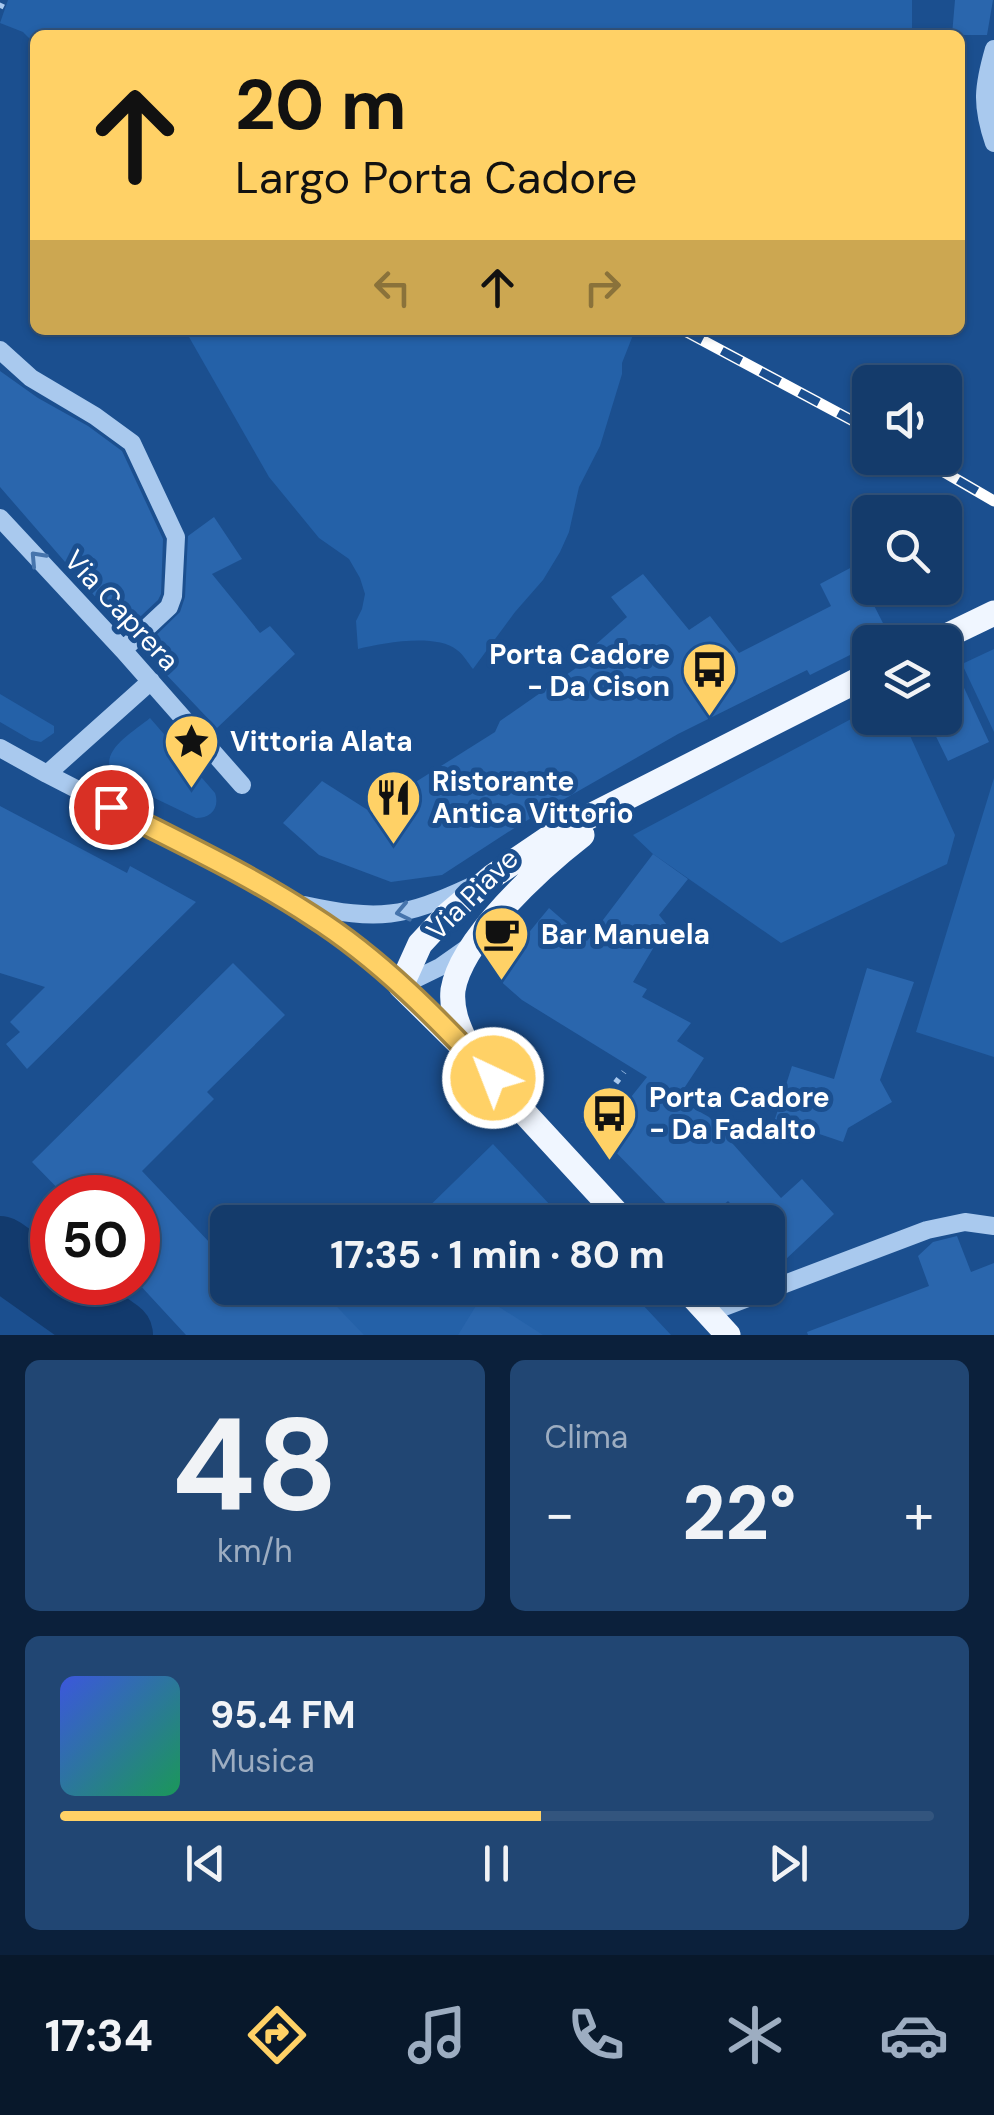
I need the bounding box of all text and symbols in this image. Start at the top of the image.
text: 20 m [235,60,407,151]
icon: ahead [70,70,200,200]
text: Largo Porta Cadore [235,148,637,207]
icon: left [365,260,420,315]
icon: ahead [470,260,525,315]
icon: right [575,260,630,315]
map controls [852,365,962,735]
button: sound [852,365,962,475]
button: search [852,495,962,605]
street label: Via Caprera [56,542,187,679]
one-way arrow [31,551,49,570]
button: layers [852,625,962,735]
place label: Porta Cadore - Da Cison [489,636,670,705]
bus stop icon: Porta Cadore - Da Cison [679,640,739,719]
place icon: Vittoria Alata [161,711,221,790]
place label: Vittoria Alata [230,723,413,760]
place label: Ristorante Antica Vittorio [432,763,634,832]
pin [69,765,154,850]
restaurant icon: Ristorante Antica Vittorio [363,767,423,846]
icon: arrive [84,780,139,835]
street label: Via Piave [418,840,526,948]
one-way arrow [395,900,412,921]
cafe icon: Bar Manuela [472,904,532,983]
place label: Bar Manuela [541,916,710,953]
position arrow [441,1026,545,1130]
place label: Porta Cadore - Da Fadalto [649,1079,830,1148]
bus stop icon: Porta Cadore - Da Fadalto [580,1083,640,1162]
speed limit sign: 50 [30,1175,160,1305]
text: 17:35 · 1 min · 80 m [330,1230,665,1280]
text: 48 [171,1380,338,1549]
text: Clima [545,1416,628,1458]
text: 22° [682,1465,796,1562]
text: − [545,1478,575,1550]
text: + [904,1478,934,1550]
text: km/h [217,1530,293,1572]
text: 95.4 FM [210,1690,356,1740]
text: Musica [210,1740,315,1782]
icon: previous [178,1836,233,1891]
icon: pause [469,1836,524,1891]
icon: next [761,1836,816,1891]
icon: directions [242,2000,312,2070]
icon: music [402,2000,472,2070]
icon: phone [561,2000,631,2070]
icon: climate [720,2000,790,2070]
icon: car [879,2000,949,2070]
text: 17:34 [45,2006,153,2065]

